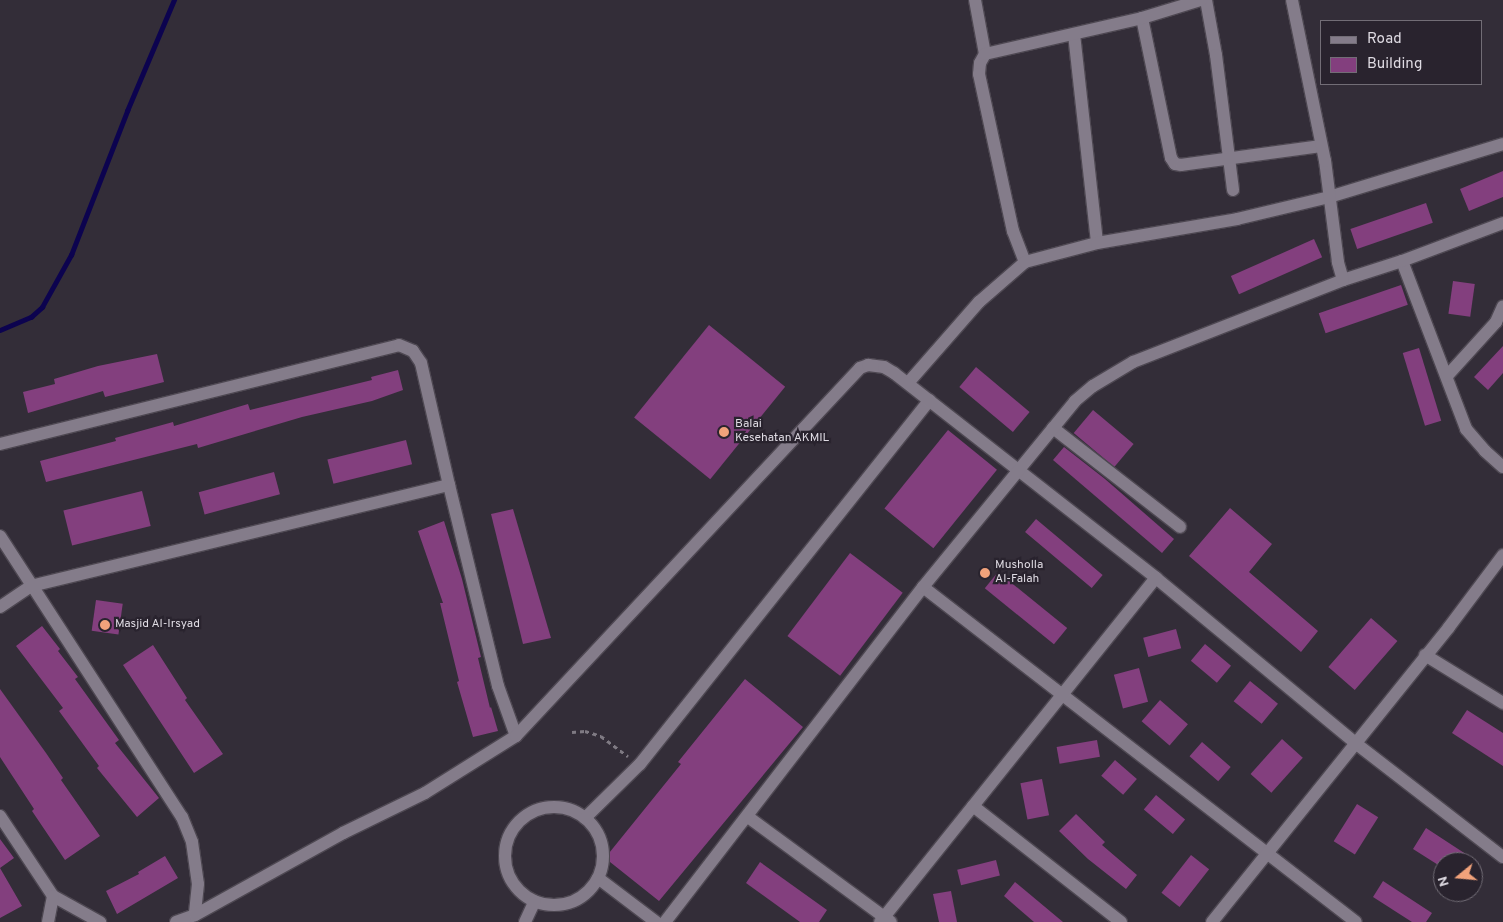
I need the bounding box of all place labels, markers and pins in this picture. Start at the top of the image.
place label: Balai Kesehatan AKMIL [735,418,830,446]
marker: Balai Kesehatan AKMIL [717,425,731,439]
place label: Musholla Al-Falah [995,559,1043,587]
marker: Musholla Al-Falah [979,567,991,579]
place label: Masjid Al-Irsyad [115,618,201,632]
marker: Masjid Al-Irsyad [99,619,111,631]

